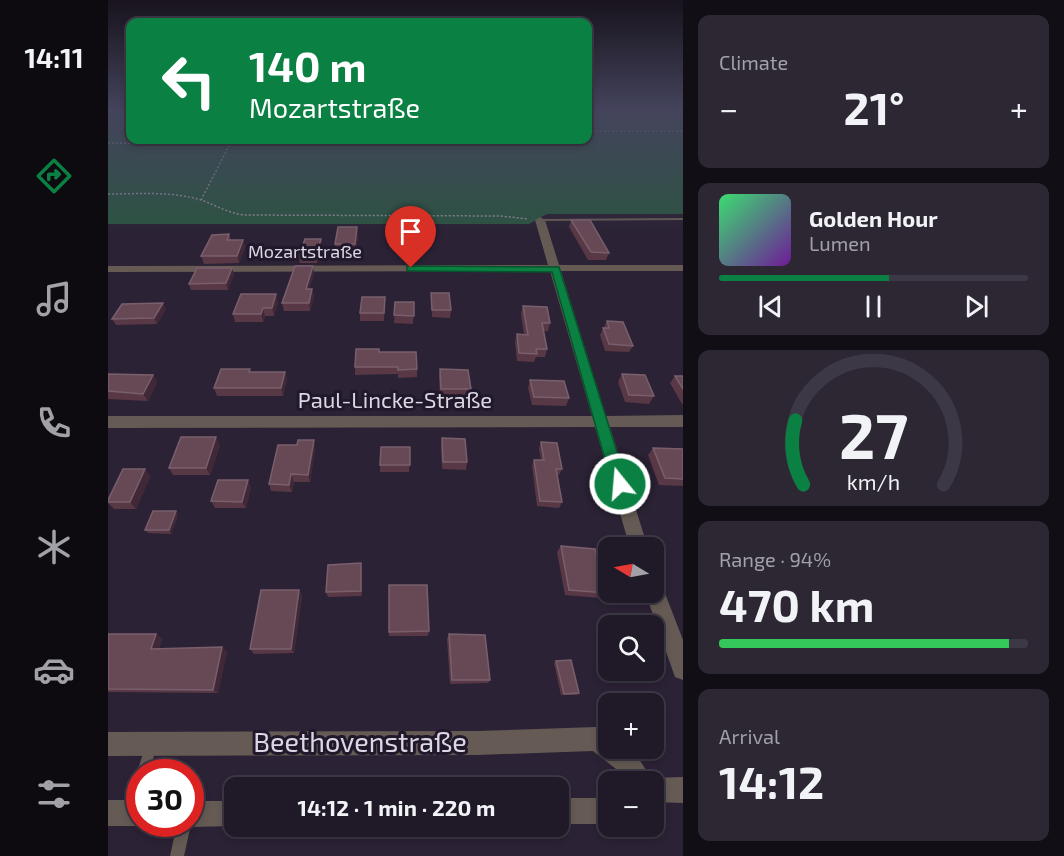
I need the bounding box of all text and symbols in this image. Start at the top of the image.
text: 140 m [249,40,366,90]
text: 14:11 [24,41,84,73]
icon: left [150,42,228,120]
text: Climate [719,50,788,74]
text: 21° [844,80,905,134]
text: − [719,88,738,128]
text: + [1010,88,1028,128]
text: Mozartstraße [249,91,420,123]
icon: directions [33,155,75,197]
text: Golden Hour [809,205,938,231]
pin [385,206,436,268]
icon: arrive [394,215,427,248]
text: Lumen [809,231,871,255]
street label: Mozartstraße [248,240,362,262]
icon: music [33,278,75,320]
icon: previous [754,290,787,323]
icon: pause [857,290,890,323]
icon: next [960,290,993,323]
street label: Paul-Lincke-Straße [298,386,492,412]
text: 27 [839,397,908,472]
icon: phone [33,402,75,444]
position arrow [588,452,652,516]
text: km/h [847,469,900,494]
icon: climate [33,526,75,568]
north arrow [598,537,664,603]
map controls [598,537,664,837]
text: Range · 94% [719,547,831,571]
text: 470 km [719,577,874,631]
button: search [598,615,664,681]
icon: car [33,649,75,691]
button: + [598,693,664,759]
text: Arrival [719,724,780,748]
street label: Beethovenstraße [253,725,467,757]
text: 14:12 [719,754,824,808]
speed limit sign: 30 [126,759,204,837]
button: − [598,771,664,837]
icon: filters [33,773,75,815]
text: 14:12 · 1 min · 220 m [297,794,496,820]

